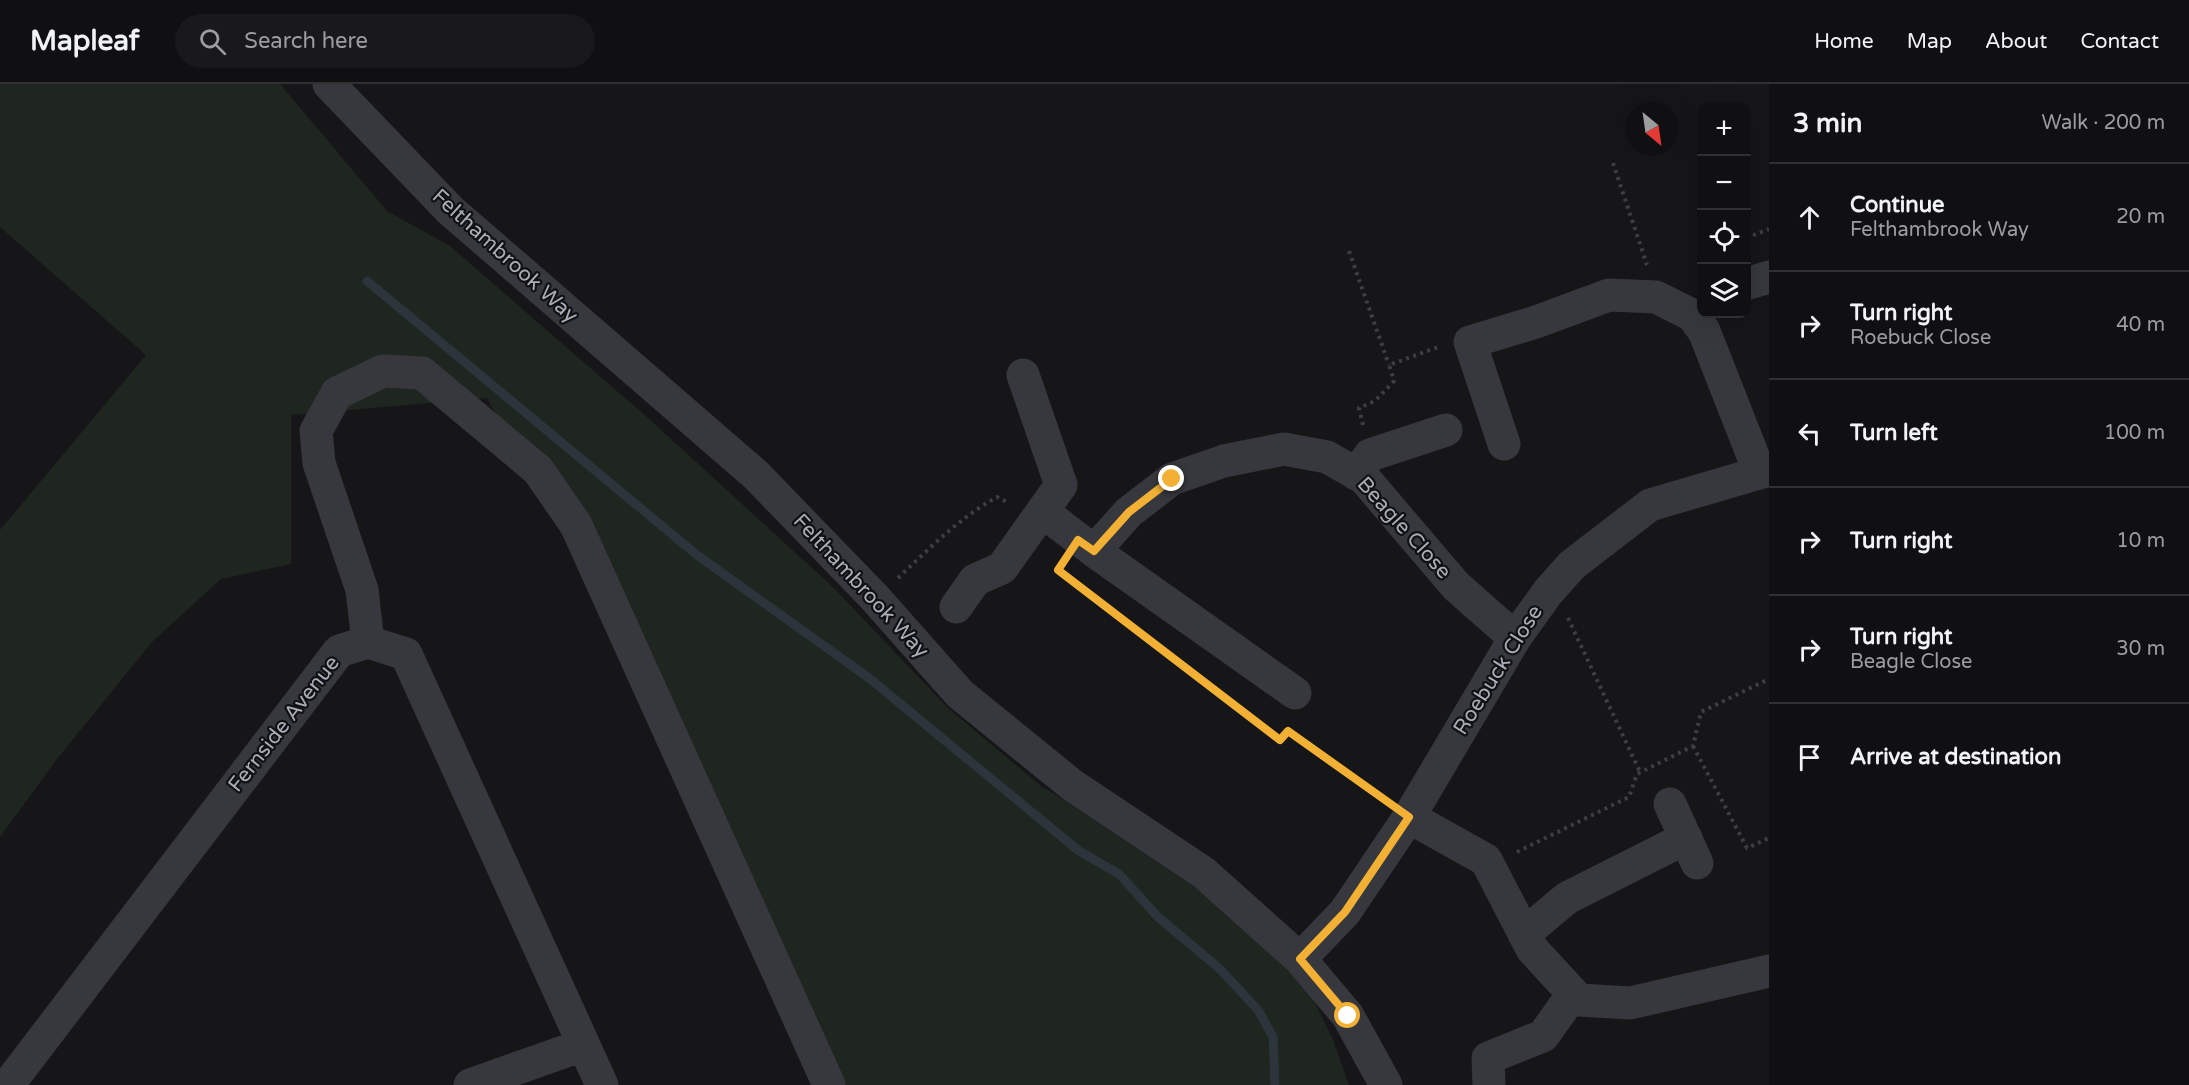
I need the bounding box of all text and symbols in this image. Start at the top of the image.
search box [175,14,595,68]
text: Mapleaf [30,24,139,58]
icon: search [196,25,229,58]
text: Search here [244,28,368,54]
text: Home [1814,29,1874,54]
text: Map [1907,29,1952,54]
text: About [1985,29,2047,54]
text: Contact [2080,29,2159,54]
north arrow [1625,102,1679,156]
map controls [1697,102,1751,318]
button: + [1697,102,1751,156]
text: 3 min [1793,108,1862,139]
text: Walk · 200 m [2042,111,2165,135]
button: − [1697,156,1751,210]
street label: Felthambrook Way [427,184,583,328]
text: Continue [1850,192,1945,218]
icon: ahead [1793,201,1826,234]
text: 20 m [2116,205,2165,229]
button: locate [1697,210,1751,264]
text: Felthambrook Way [1850,218,2029,242]
button: layers [1697,264,1751,318]
text: Turn right [1850,300,1952,326]
icon: right [1793,309,1826,342]
text: 40 m [2116,313,2165,337]
text: Roebuck Close [1850,326,1991,350]
icon: left [1793,417,1826,450]
text: Turn left [1850,420,1938,446]
text: 100 m [2104,421,2165,445]
route end [1158,465,1184,491]
street label: Beagle Close [1352,472,1456,584]
street label: Felthambrook Way [788,509,934,663]
icon: right [1793,525,1826,558]
text: Turn right [1850,528,1952,554]
text: 10 m [2116,529,2165,553]
street label: Roebuck Close [1448,600,1548,740]
text: Turn right [1850,624,1952,650]
icon: right [1793,633,1826,666]
text: 30 m [2116,637,2165,661]
text: Beagle Close [1850,650,1972,674]
street label: Fernside Avenue [223,651,345,797]
icon: arrive [1793,741,1826,774]
text: Arrive at destination [1850,744,2061,770]
route start [1334,1002,1360,1028]

